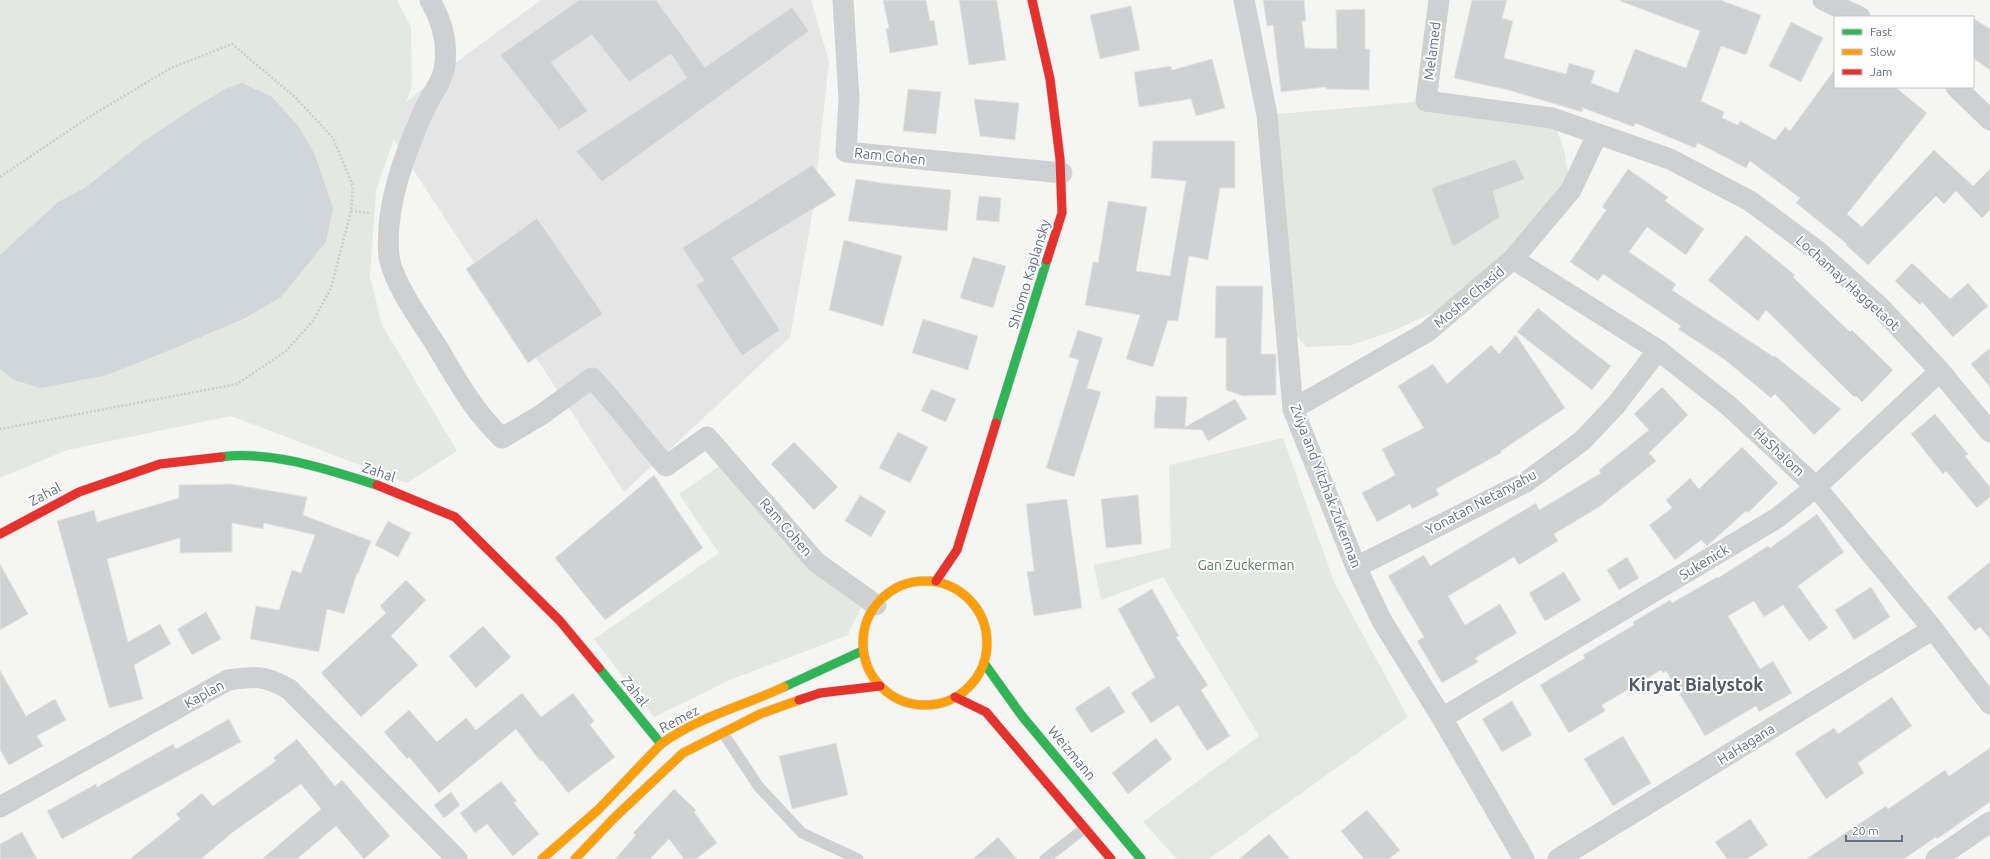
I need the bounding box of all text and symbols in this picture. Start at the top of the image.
legend [1834,16,1974,88]
street label: Melamed [1420,21,1444,81]
text: Fast [1870,25,1892,38]
text: Slow [1870,45,1896,58]
text: Jam [1870,65,1892,78]
street label: Ram Cohen [854,144,926,168]
street label: Shlomo Kaplansky [1005,217,1053,331]
street label: Lochamay Haggetaot [1793,232,1903,334]
street label: Moshe Chasid [1431,263,1507,331]
street label: Zviya and Yitzhak Zukerman [1287,402,1365,570]
street label: HaShalom [1750,425,1808,479]
street label: Zahal [360,459,398,485]
street label: Yonatan Netanyahu [1423,466,1539,538]
street label: Zahal [26,479,64,509]
street label: Ram Cohen [756,495,816,559]
street label: Sukenick [1676,541,1732,583]
park label: Gan Zuckerman [1197,557,1295,573]
street label: Zahal [618,673,652,709]
district label: Kiryat Bialystok [1629,674,1763,694]
street label: Kaplan [181,677,227,711]
street label: Remez [656,702,702,736]
street label: HaHagana [1714,720,1778,768]
street label: Weizmann [1045,723,1099,783]
scale bar [1846,817,1902,843]
text: 20 m [1852,824,1879,837]

